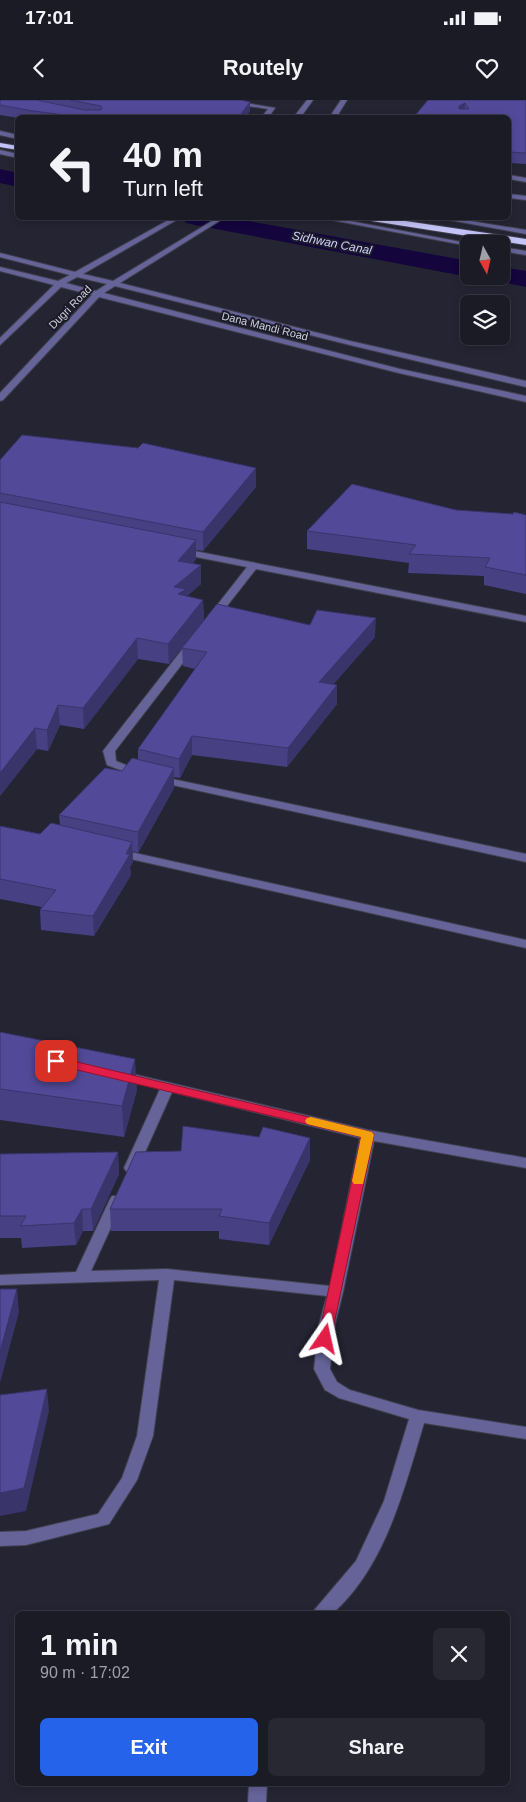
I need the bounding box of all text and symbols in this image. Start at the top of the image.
text: 17:01 [25,7,74,28]
icon: back [25,54,53,82]
icon: heart [473,54,501,82]
text: Routely [223,55,303,80]
icon: left [40,135,105,200]
text: 40 m [123,135,203,174]
text: Turn left [123,176,203,201]
water label: Sidhwan Canal [291,228,373,258]
north arrow [460,235,510,285]
map controls [460,235,510,345]
street label: Dugri Road [46,283,94,331]
button: layers [460,295,510,345]
street label: Dana Mandi Road [221,309,309,343]
pin [35,1040,77,1082]
icon: arrive [42,1047,70,1075]
position arrow [298,1312,350,1364]
text: 1 min [40,1628,118,1661]
button: close [433,1628,485,1680]
text: 90 m · 17:02 [40,1664,130,1681]
button: Exit [40,1718,258,1776]
button: Share [268,1718,485,1776]

